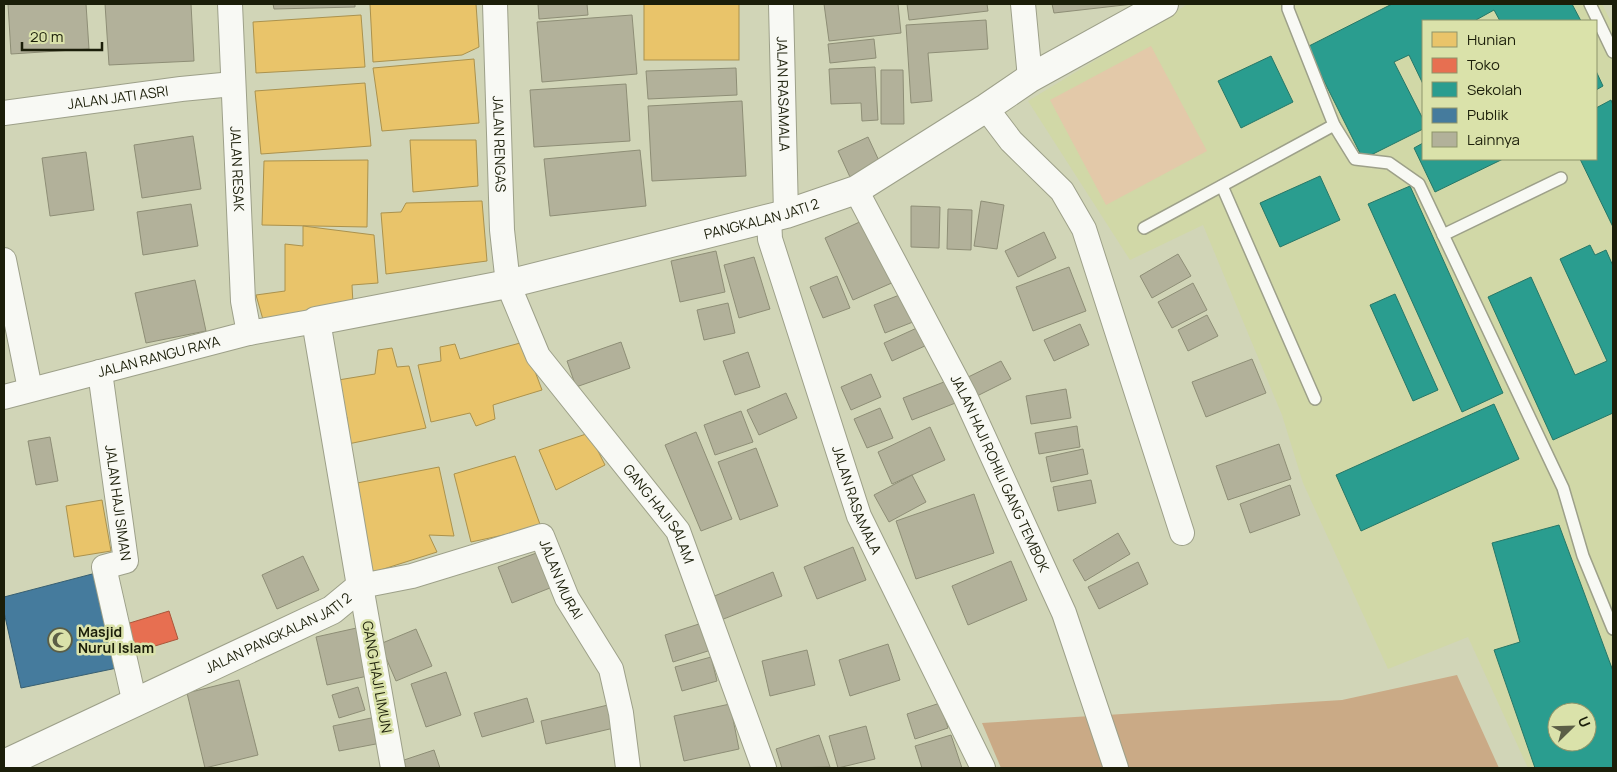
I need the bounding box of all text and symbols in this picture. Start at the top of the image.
scale bar [22,20,102,52]
legend [1422,20,1597,160]
text: 20 m [30,26,63,47]
text: Hunian [1467,29,1516,50]
street label: JALAN RASAMALA [773,36,795,152]
text: Toko [1467,54,1500,75]
text: Sekolah [1467,79,1522,100]
street label: JALAN JATI ASRI [66,81,169,113]
street label: JALAN RENGAS [489,95,511,193]
text: Publik [1467,104,1509,125]
street label: JALAN RESAK [226,126,249,213]
text: Lainnya [1467,129,1520,150]
street label: PANGKALAN JATI 2 [702,193,821,243]
street label: JALAN RANGU RAYA [95,331,222,381]
street label: JALAN HAJI ROHILI GANG TEMBOK [946,371,1054,576]
street label: JALAN RASAMALA [828,443,886,557]
street label: JALAN HAJI SIMAN [101,444,136,562]
street label: GANG HAJI SALAM [619,460,699,566]
street label: JALAN MURAI [535,536,588,623]
street label: JALAN PANGKALAN JATI 2 [202,588,355,677]
street label: GANG HAJI LIMUN [358,619,397,734]
place label: Masjid Nurul Islam [78,622,154,657]
mosque icon: Masjid Nurul Islam [47,627,73,653]
north arrow [1547,702,1597,752]
text: U [1574,713,1595,730]

